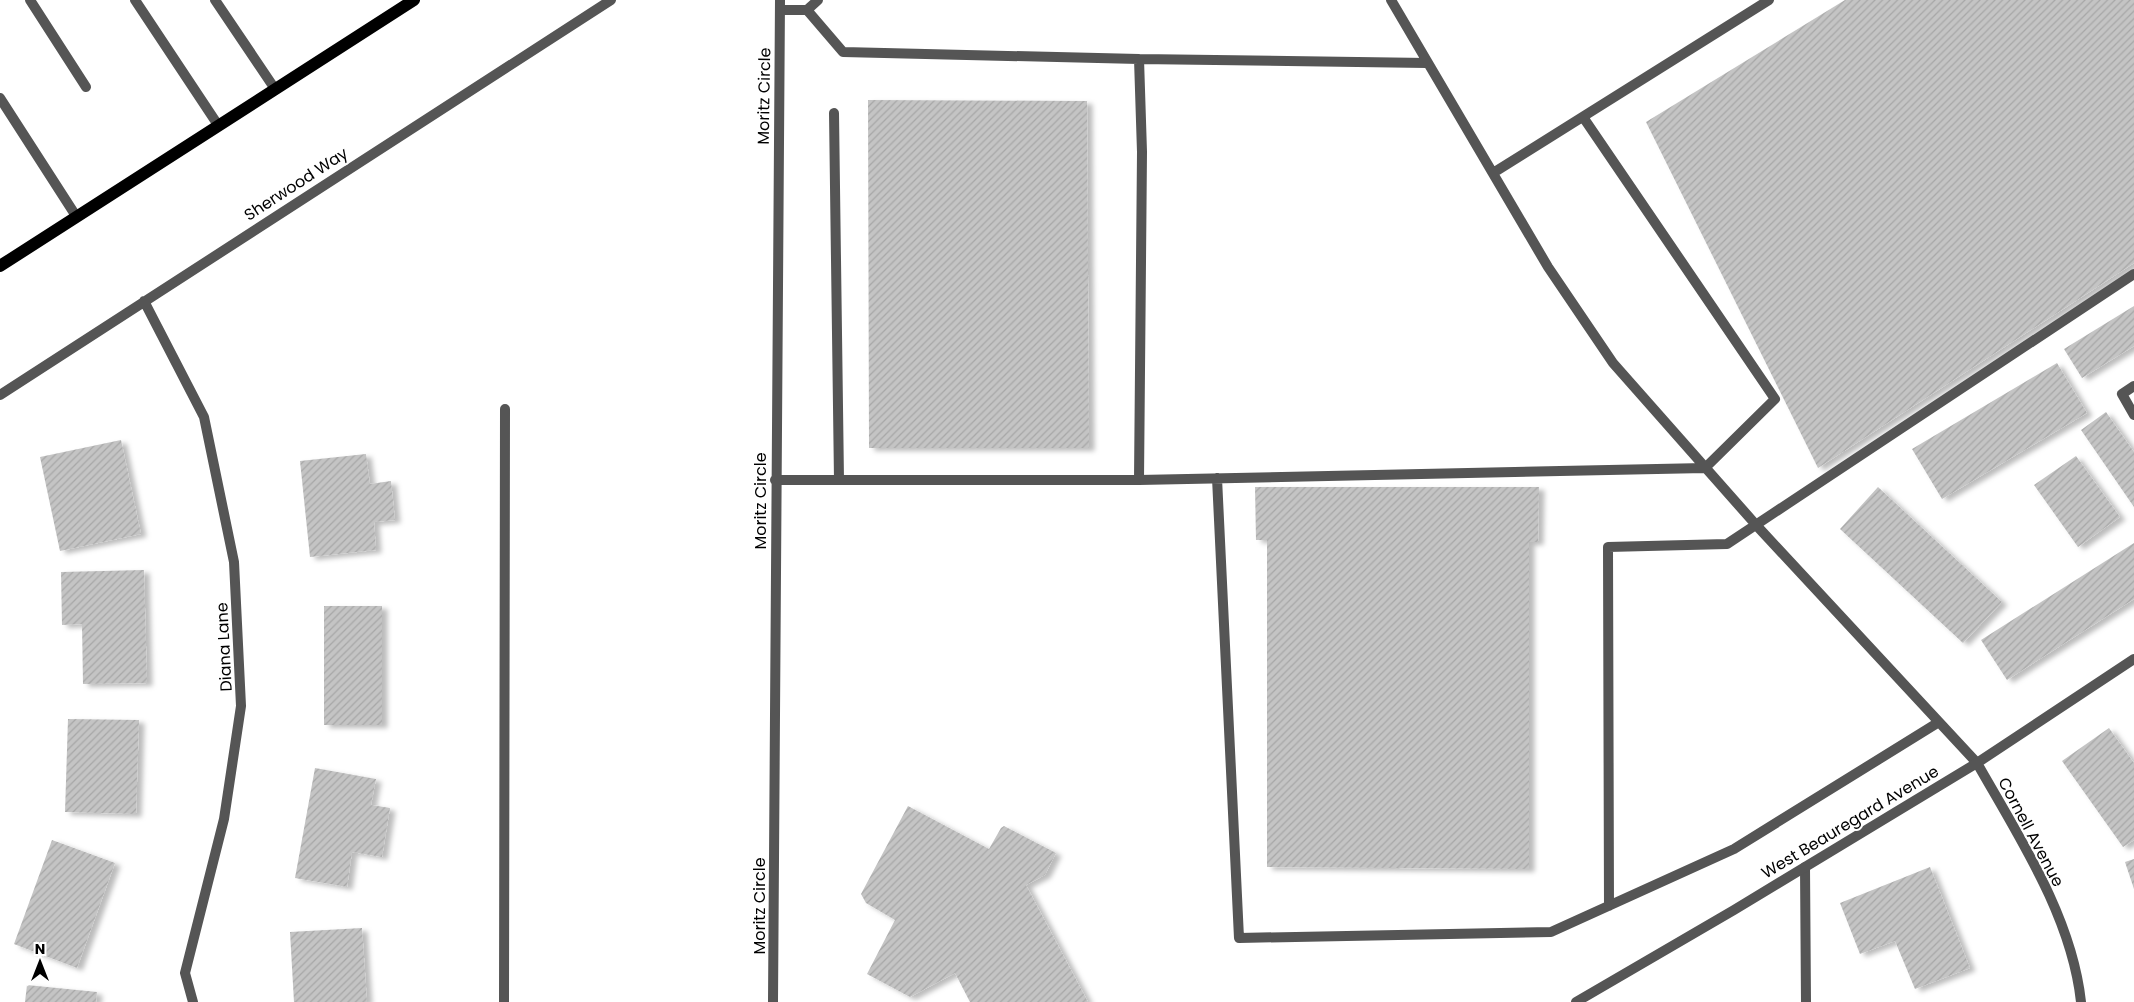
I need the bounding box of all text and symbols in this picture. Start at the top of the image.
street label: Moritz Circle [752,47,776,145]
street label: Sherwood Way [240,142,352,226]
street label: Moritz Circle [749,452,772,550]
street label: Diana Lane [210,602,238,692]
street label: West Beauregard Avenue [1757,760,1943,884]
street label: Cornell Avenue [1992,773,2070,891]
street label: Moritz Circle [748,857,771,955]
north arrow [15,937,65,987]
text: N [35,939,45,959]

